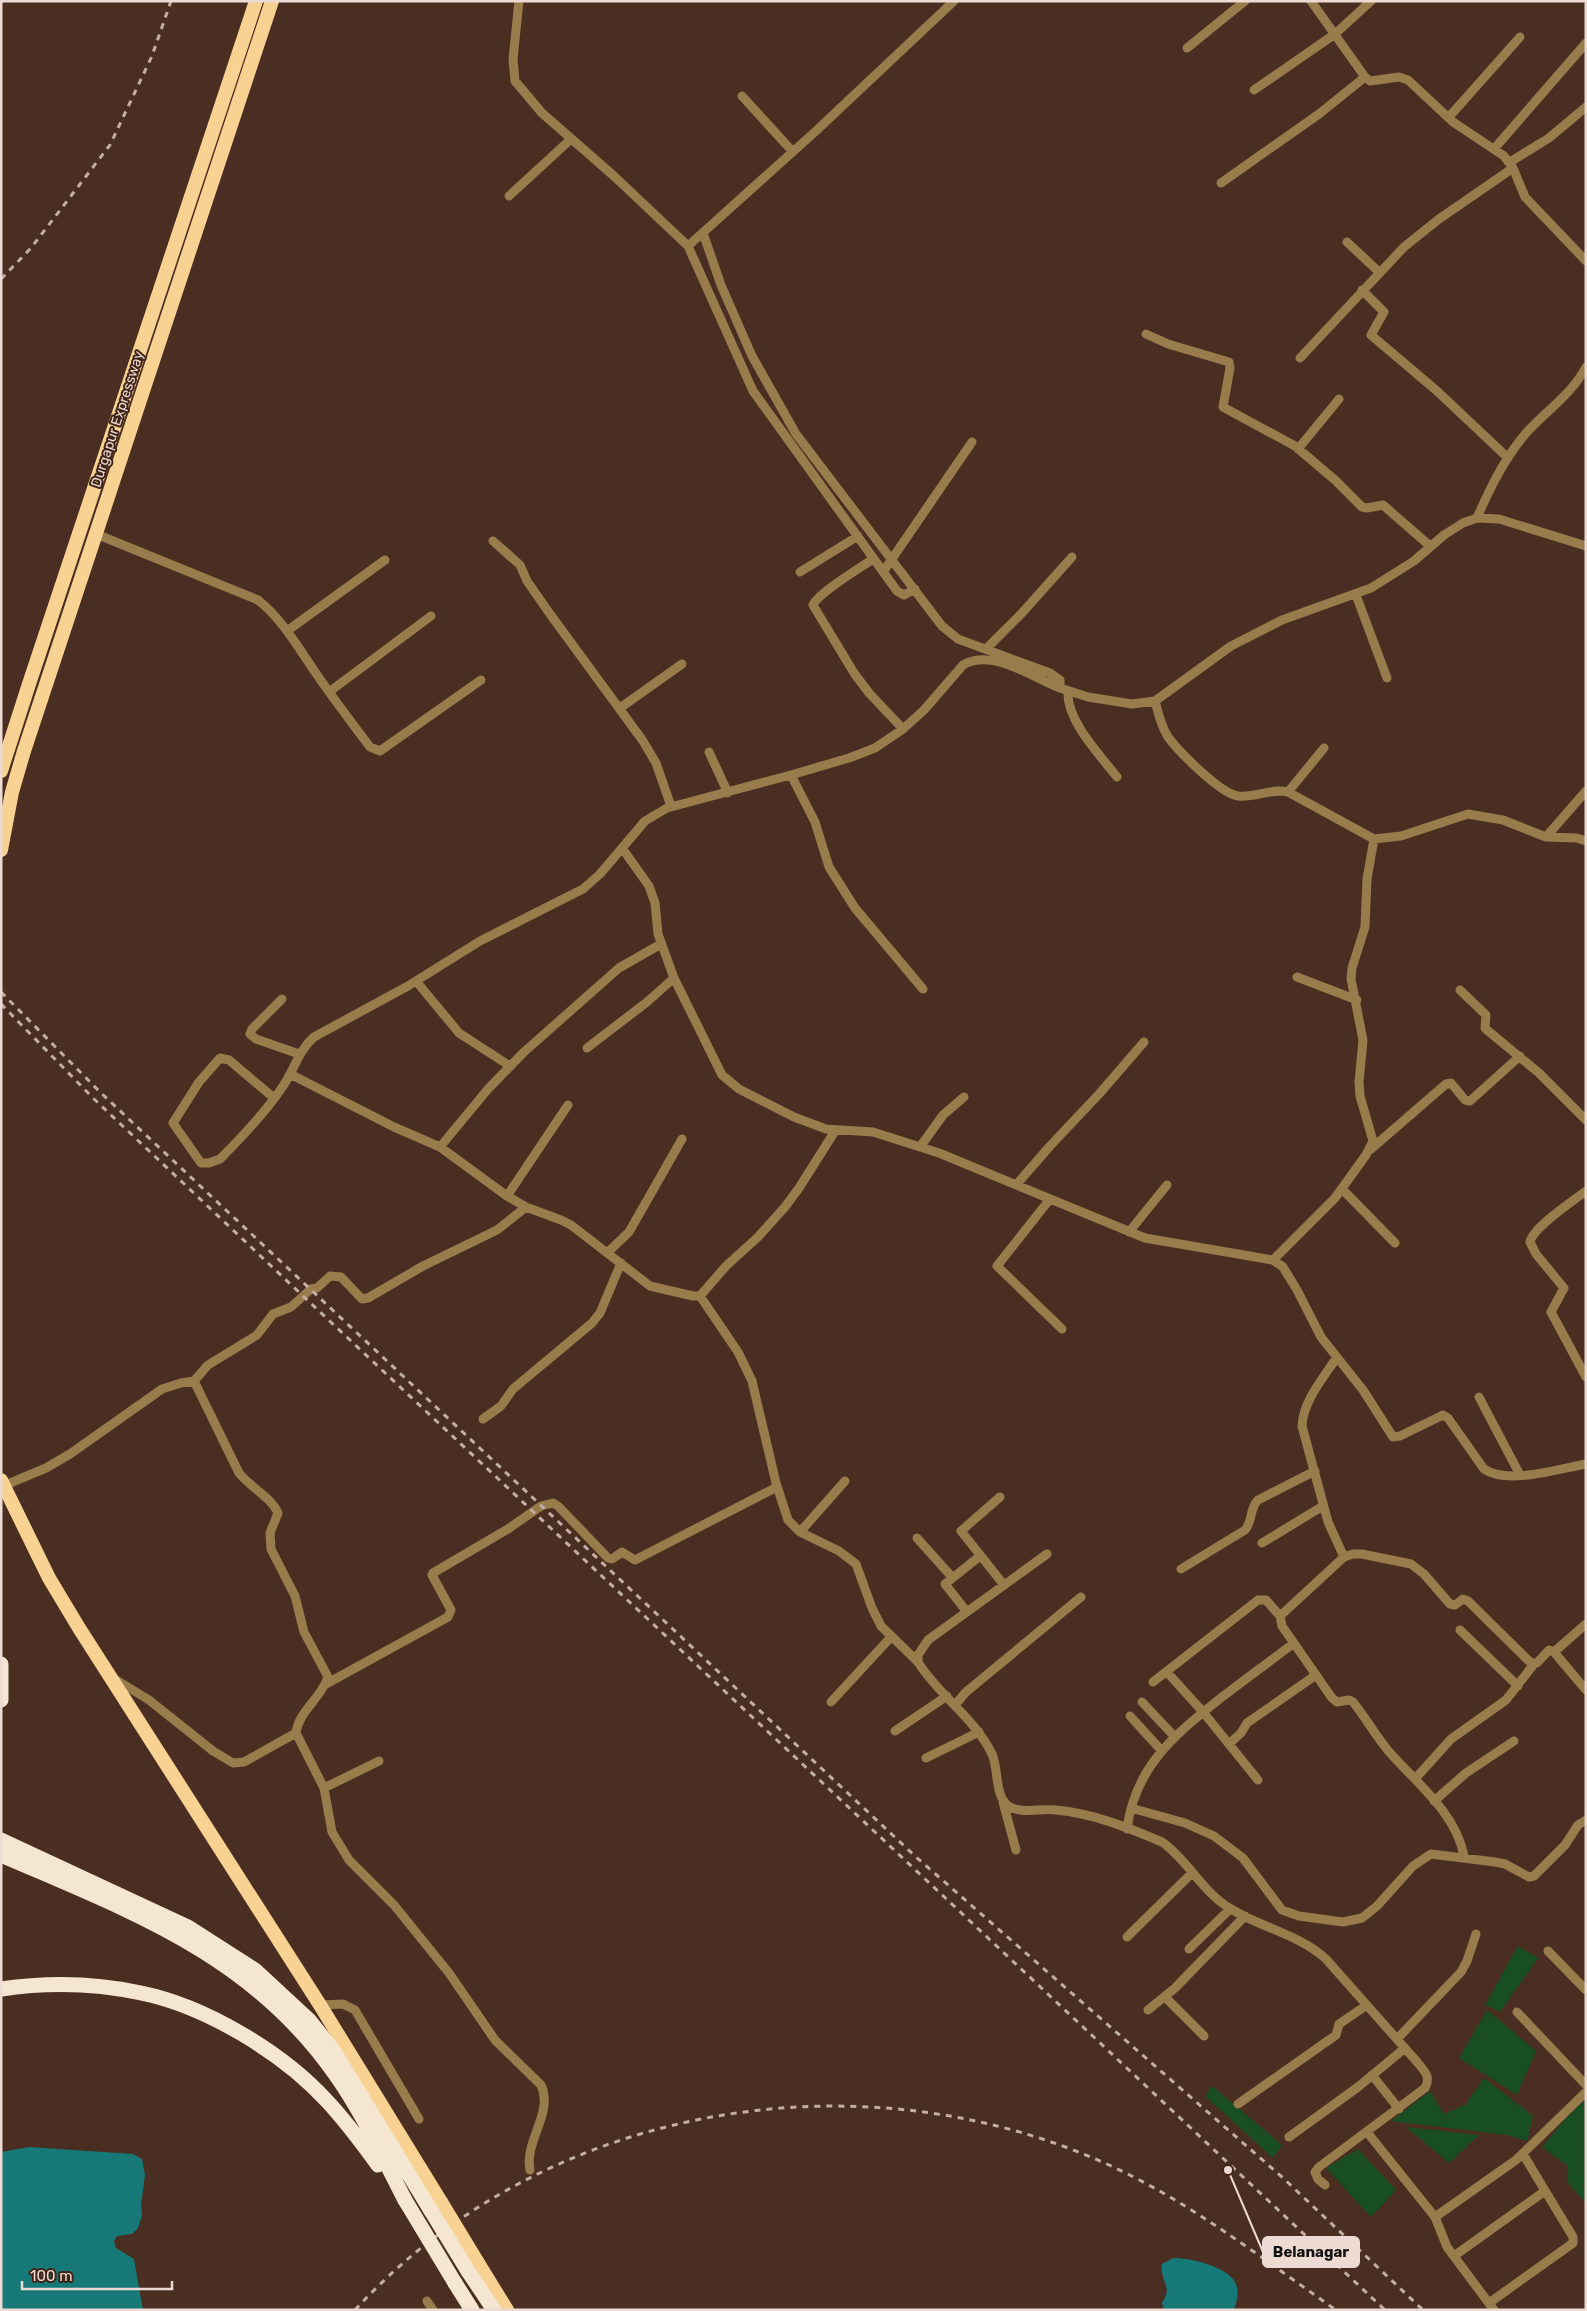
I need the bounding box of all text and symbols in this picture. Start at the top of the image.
street label: Durgapur Expressway [87,349,148,489]
callout: Belanagar [1263,2237,1359,2267]
text: Belanagar [1273,2243,1349,2261]
scale bar [22,2258,172,2290]
text: 100 m [30,2267,72,2285]

